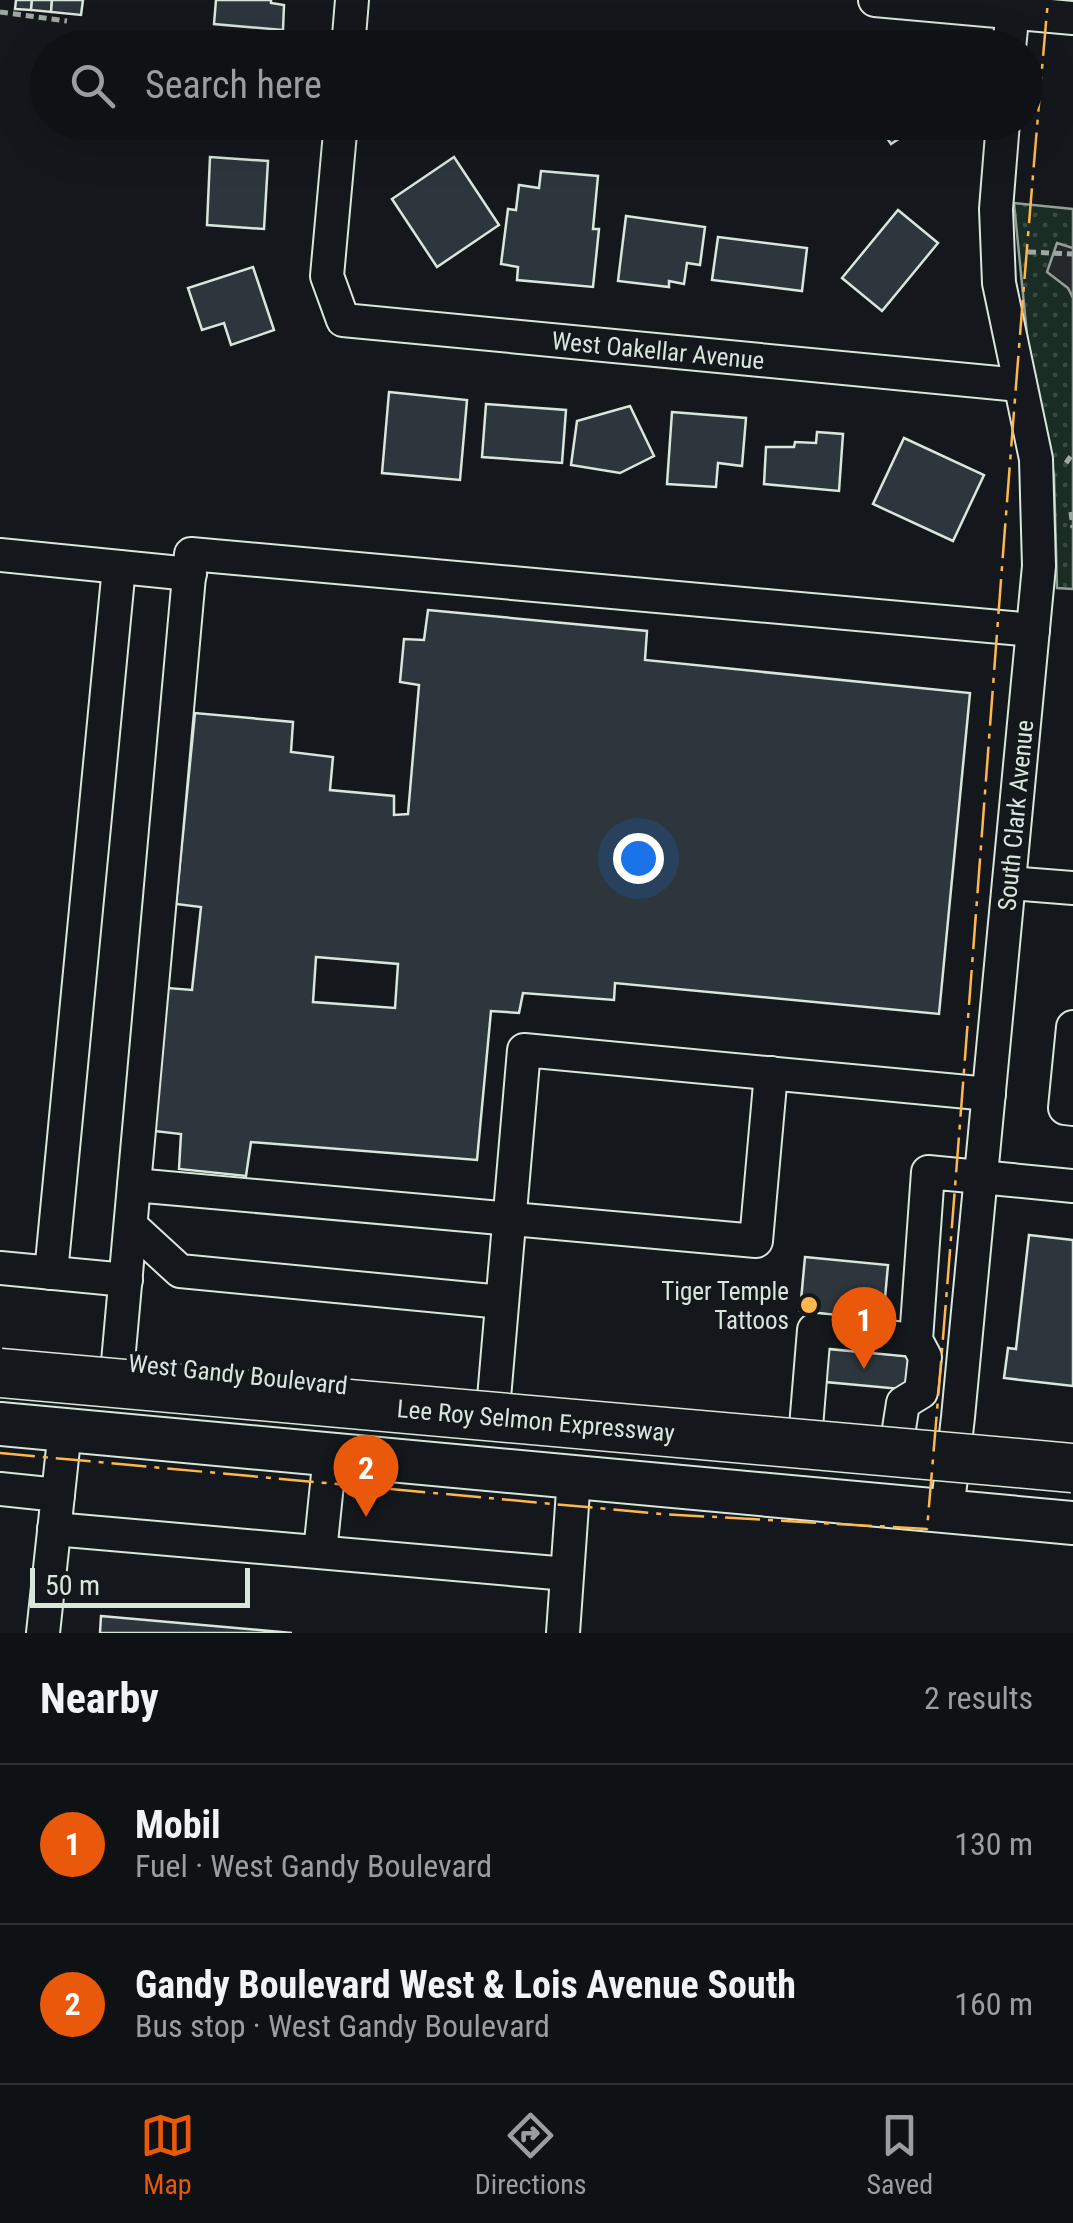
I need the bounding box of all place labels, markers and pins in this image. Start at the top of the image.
place label: Tiger Temple Tattoos [661,1277,789,1335]
pin: 1 [832,1286,896,1369]
marker: Tiger Temple Tattoos [798,1294,820,1316]
pin: 2 [334,1434,398,1517]

